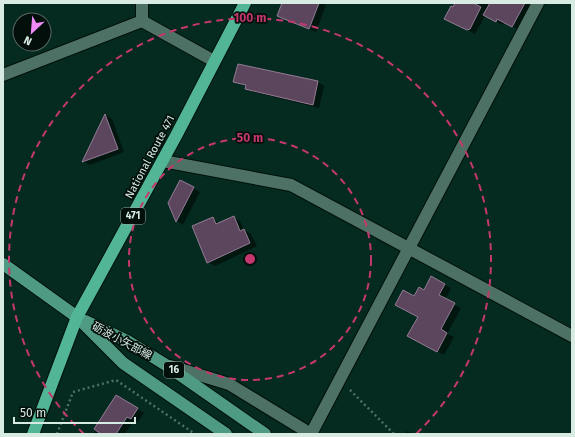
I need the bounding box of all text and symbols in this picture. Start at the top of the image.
text: 100 m [234,11,266,25]
north arrow [12,12,52,52]
text: N [22,33,34,48]
street label: National Route 471 [123,113,177,201]
text: 50 m [237,131,263,145]
road number: 471 [121,208,145,224]
centre of rings [243,252,257,266]
street label: 砺波小矢部線 [90,320,154,362]
road number: 16 [164,362,184,378]
scale bar [14,399,135,425]
text: 50 m [20,406,46,420]

